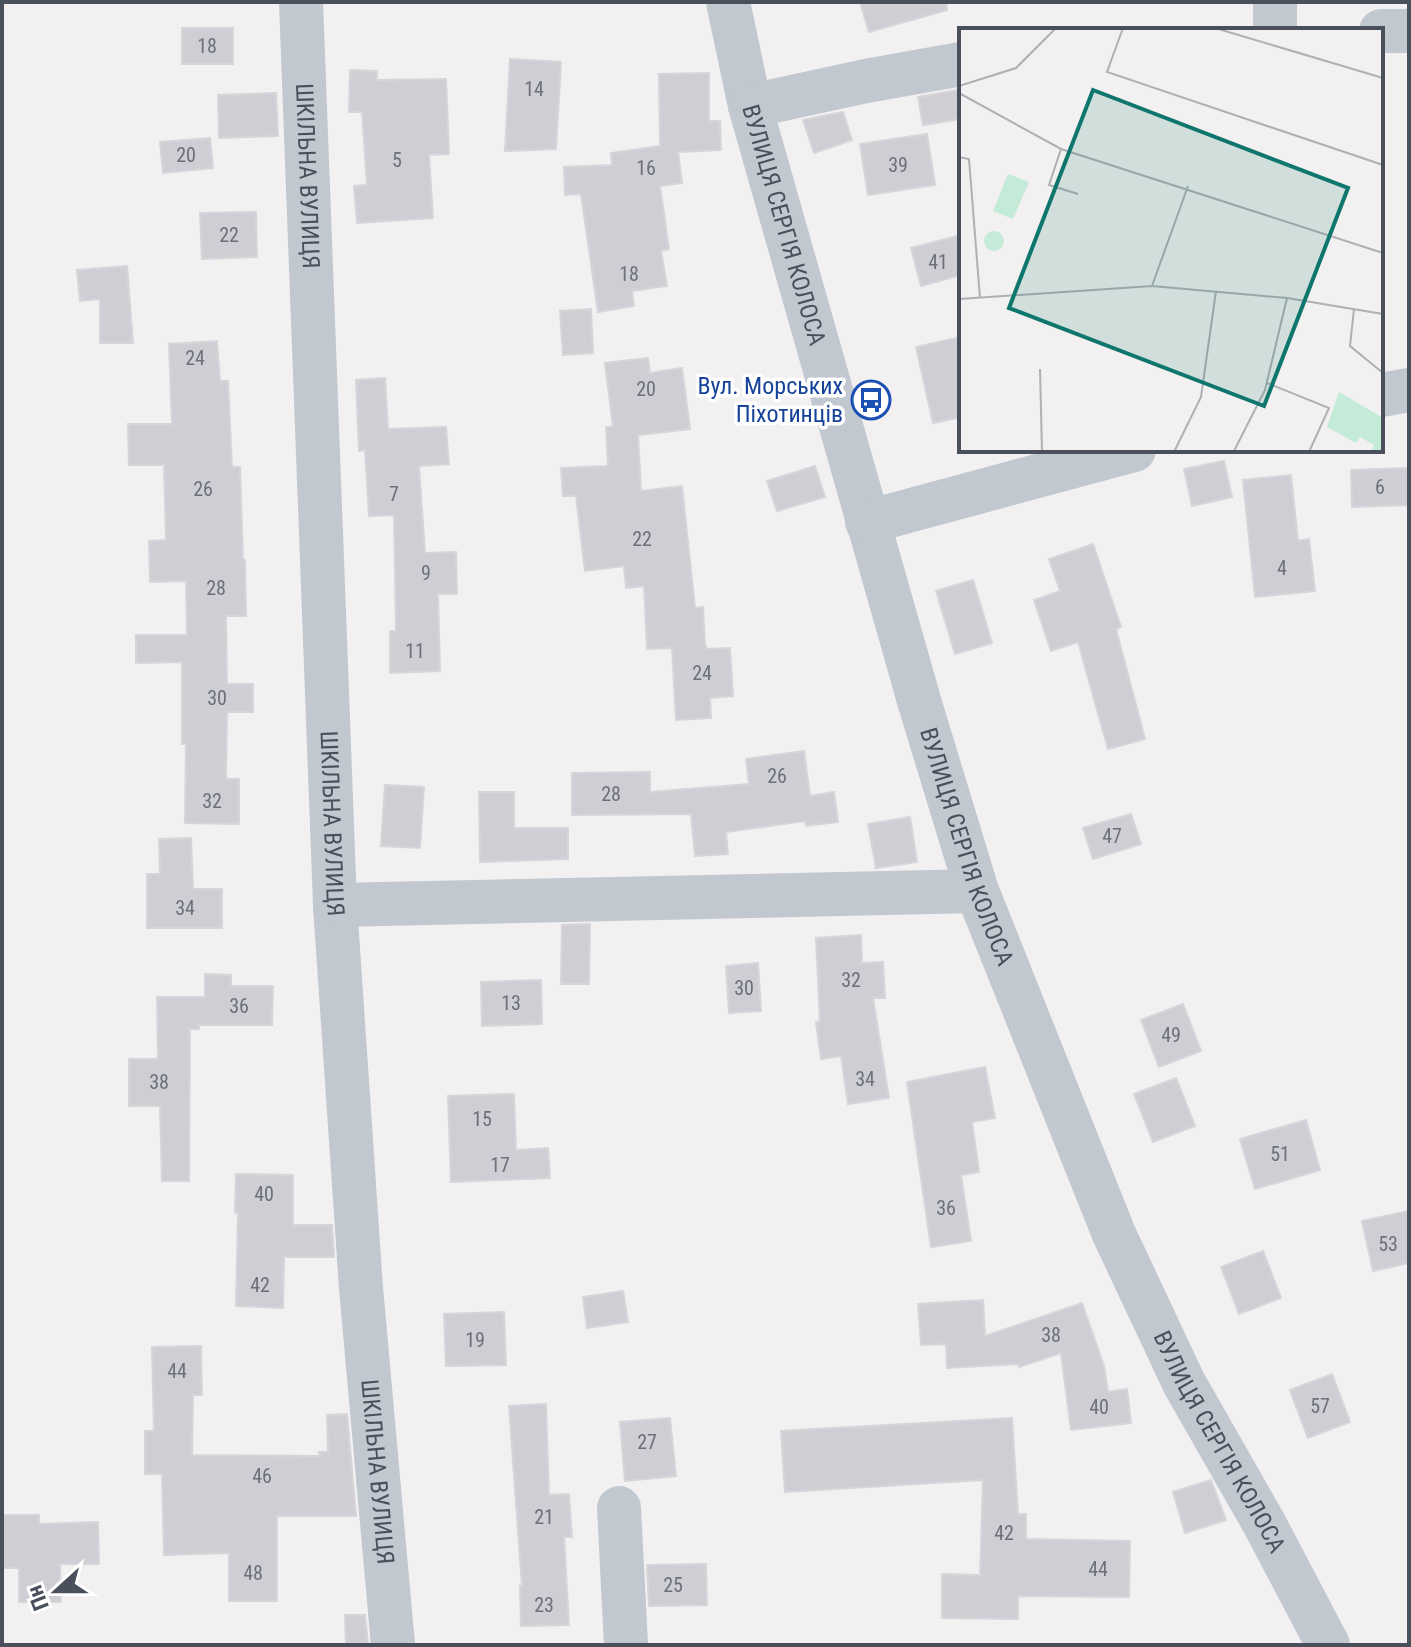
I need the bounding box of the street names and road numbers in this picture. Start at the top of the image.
street label: ШКІЛЬНА ВУЛИЦЯ [290,83,325,269]
street label: ВУЛИЦЯ СЕРГІЯ КОЛОСА [736,101,831,349]
street label: ВУЛИЦЯ СЕРГІЯ КОЛОСА [914,724,1019,970]
street label: ШКІЛЬНА ВУЛИЦЯ [314,730,350,917]
street label: ВУЛИЦЯ СЕРГІЯ КОЛОСА [1148,1326,1291,1558]
street label: ШКІЛЬНА ВУЛИЦЯ [355,1378,400,1565]

